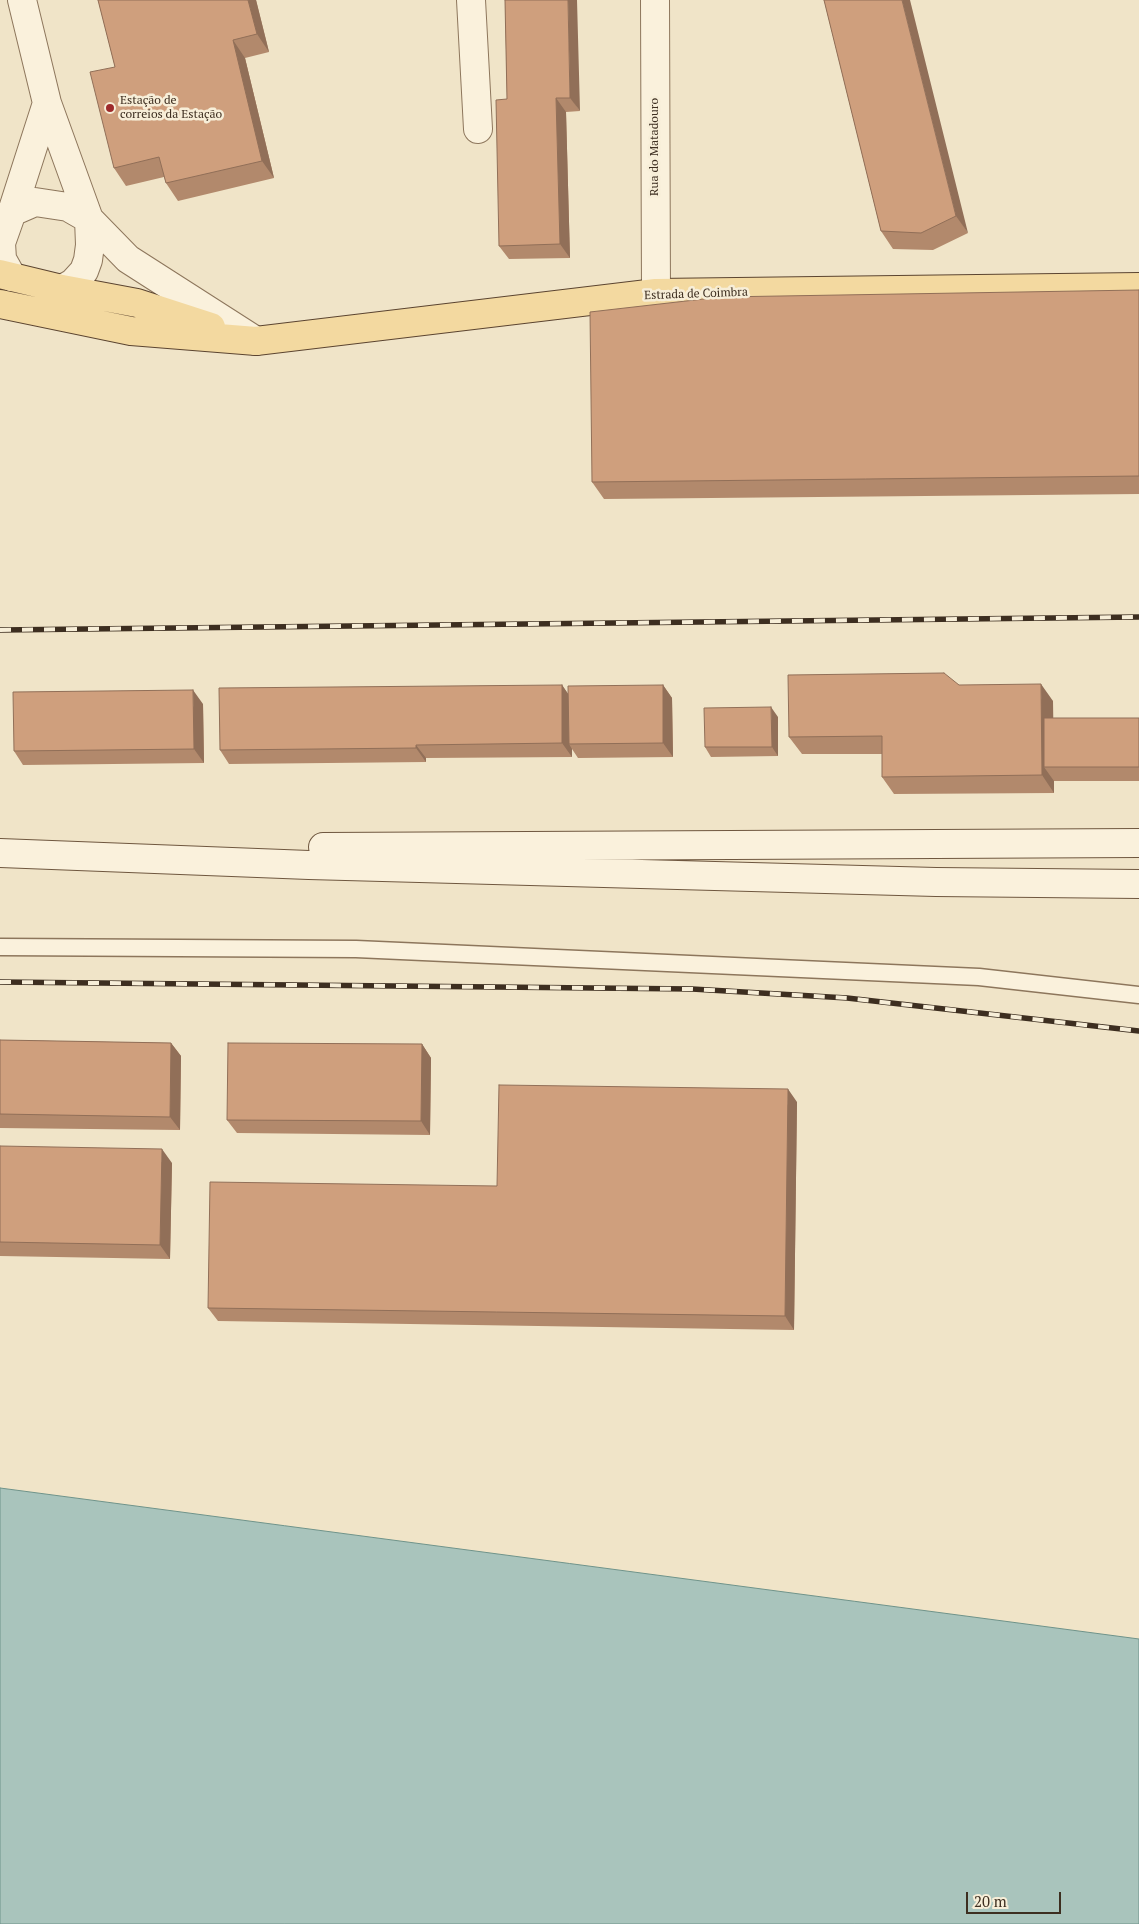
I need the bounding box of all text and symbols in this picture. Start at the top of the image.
place label: Estação de correios da Estação [120,94,222,122]
street label: Rua do Matadouro [648,98,662,196]
marker: Estação de correios da Estação [104,102,116,114]
street label: Estrada de Coimbra [644,285,748,303]
scale bar [969,1882,1064,1914]
text: 20 m [974,1891,1007,1911]

